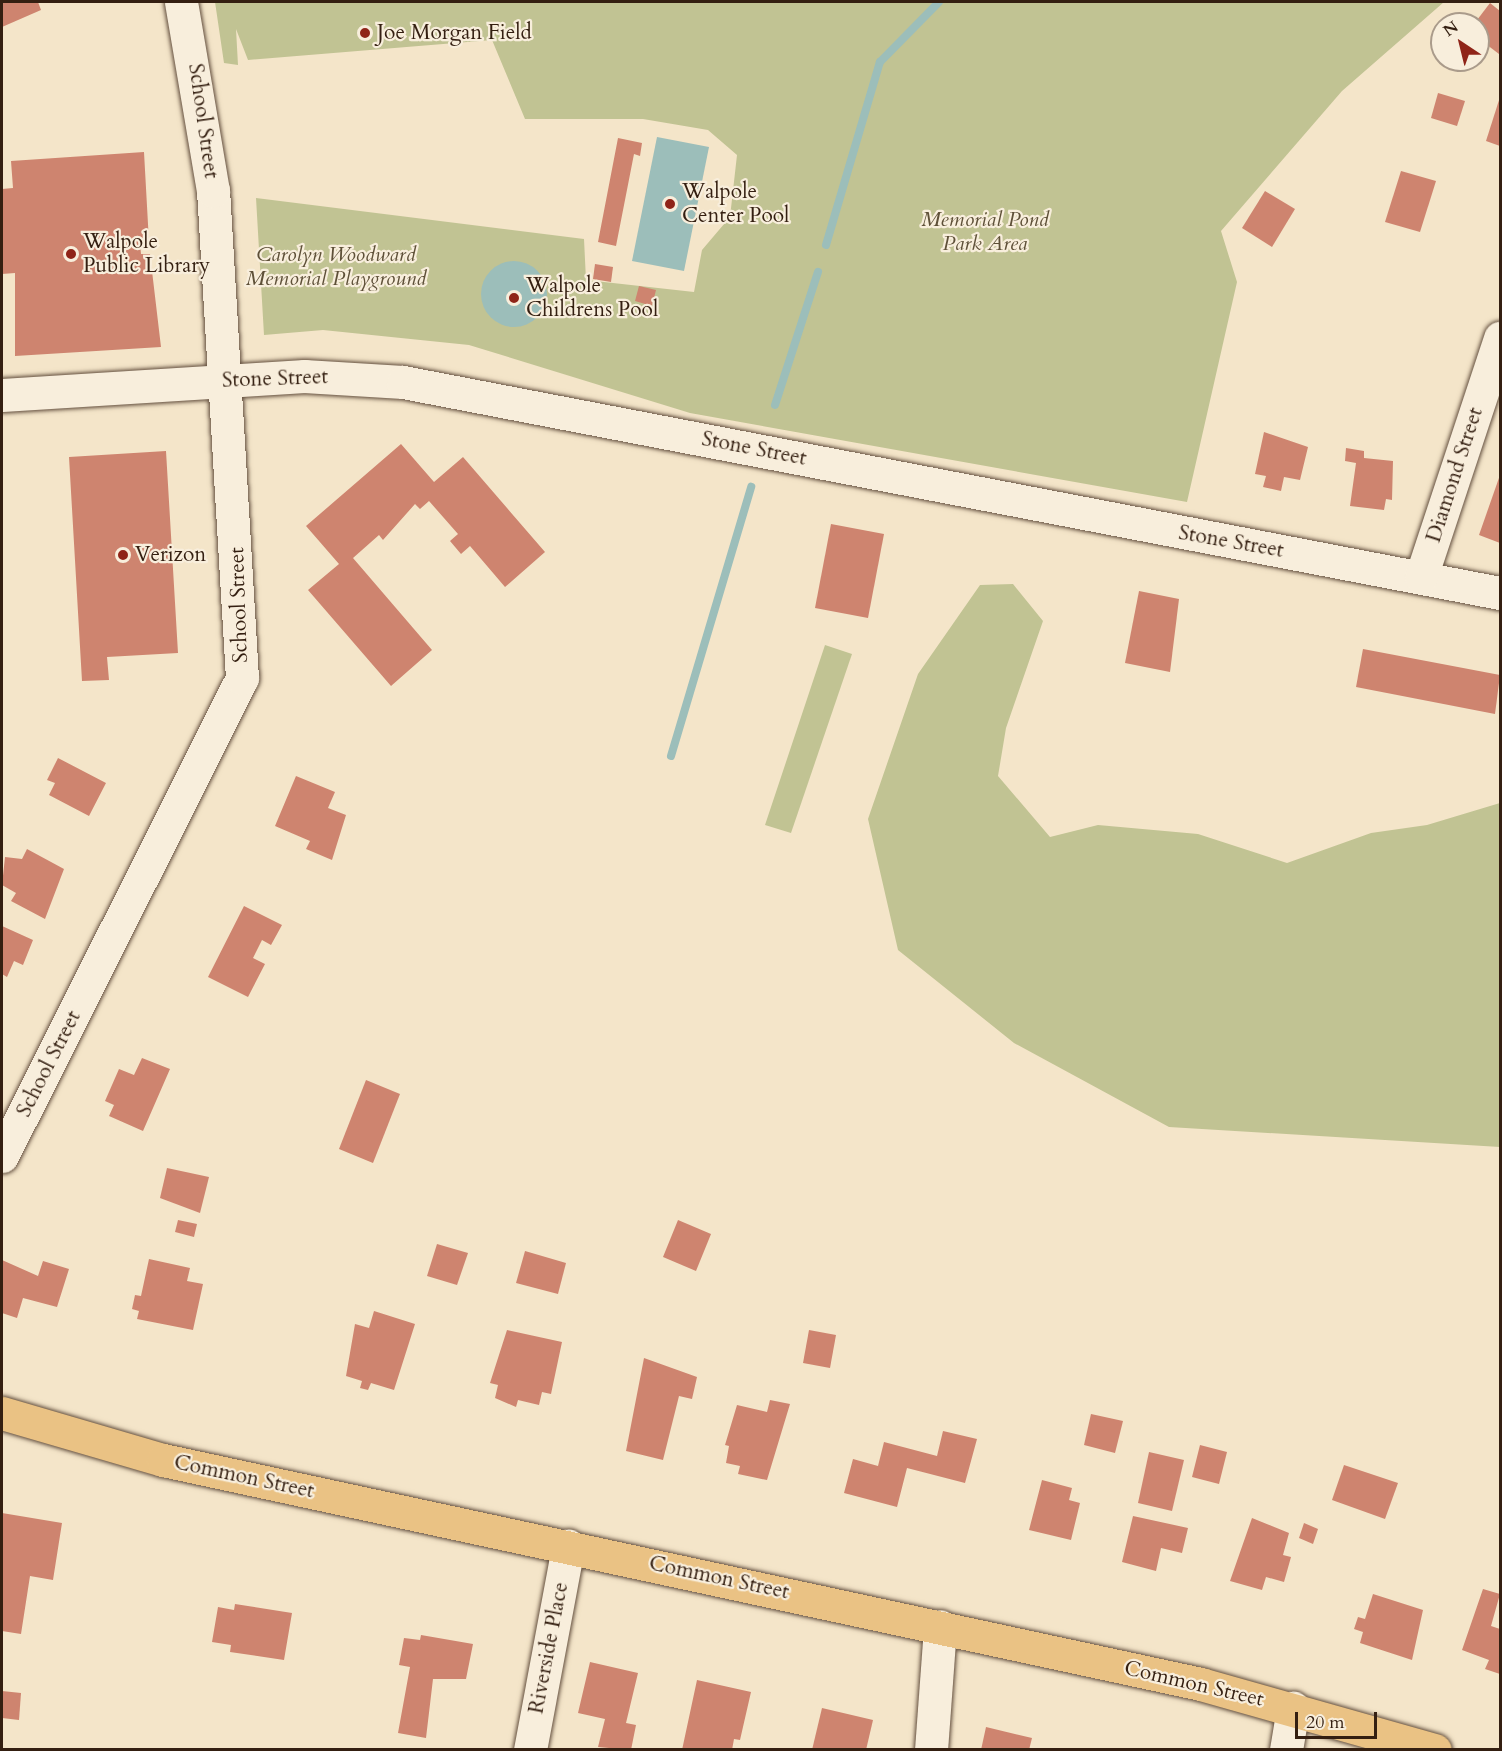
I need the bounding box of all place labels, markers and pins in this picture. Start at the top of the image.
place label: Joe Morgan Field [377,20,532,46]
marker: Joe Morgan Field [358,26,372,40]
place label: Walpole Center Pool [682,179,789,229]
marker: Walpole Center Pool [663,197,677,211]
place label: Walpole Public Library [83,229,210,279]
marker: Walpole Public Library [64,247,78,261]
place label: Walpole Childrens Pool [526,273,658,323]
marker: Walpole Childrens Pool [507,291,521,305]
place label: Verizon [135,542,206,568]
marker: Verizon [116,548,130,562]

